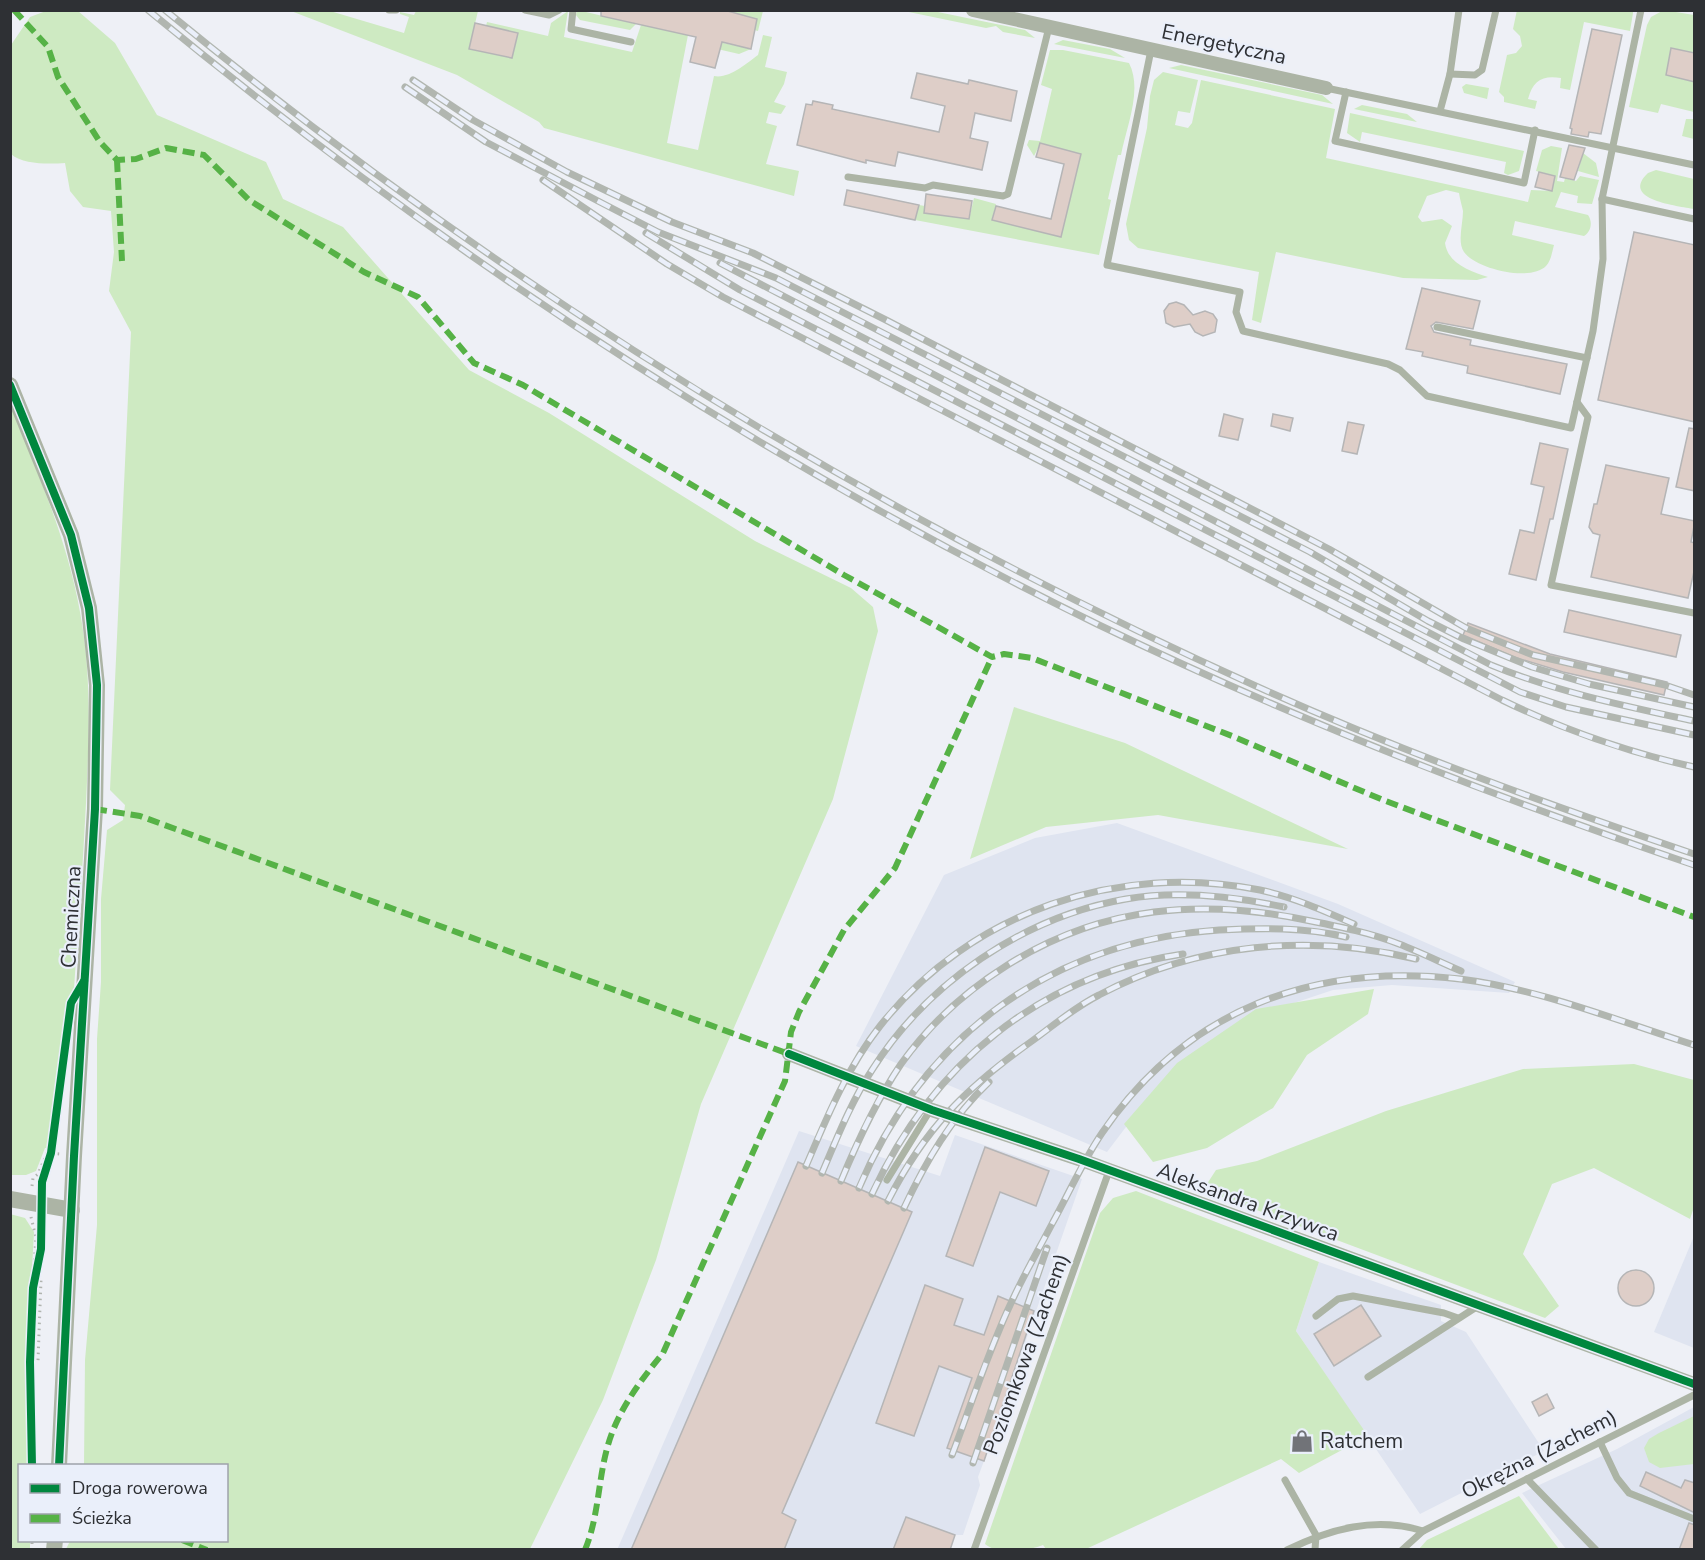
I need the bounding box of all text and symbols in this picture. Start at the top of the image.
street label: Energetyczna [1159,17,1289,71]
street label: Chemiczna [54,865,88,969]
street label: Aleksandra Krzywca [1153,1156,1343,1248]
street label: Poziomkowa (Zachem) [977,1250,1075,1458]
street label: Okrężna (Zachem) [1456,1403,1622,1505]
place label: Ratchem [1320,1427,1403,1455]
shop icon: Ratchem [1289,1428,1315,1454]
legend [18,1464,228,1542]
text: Droga rowerowa [72,1476,208,1500]
text: Ścieżka [72,1506,132,1530]

